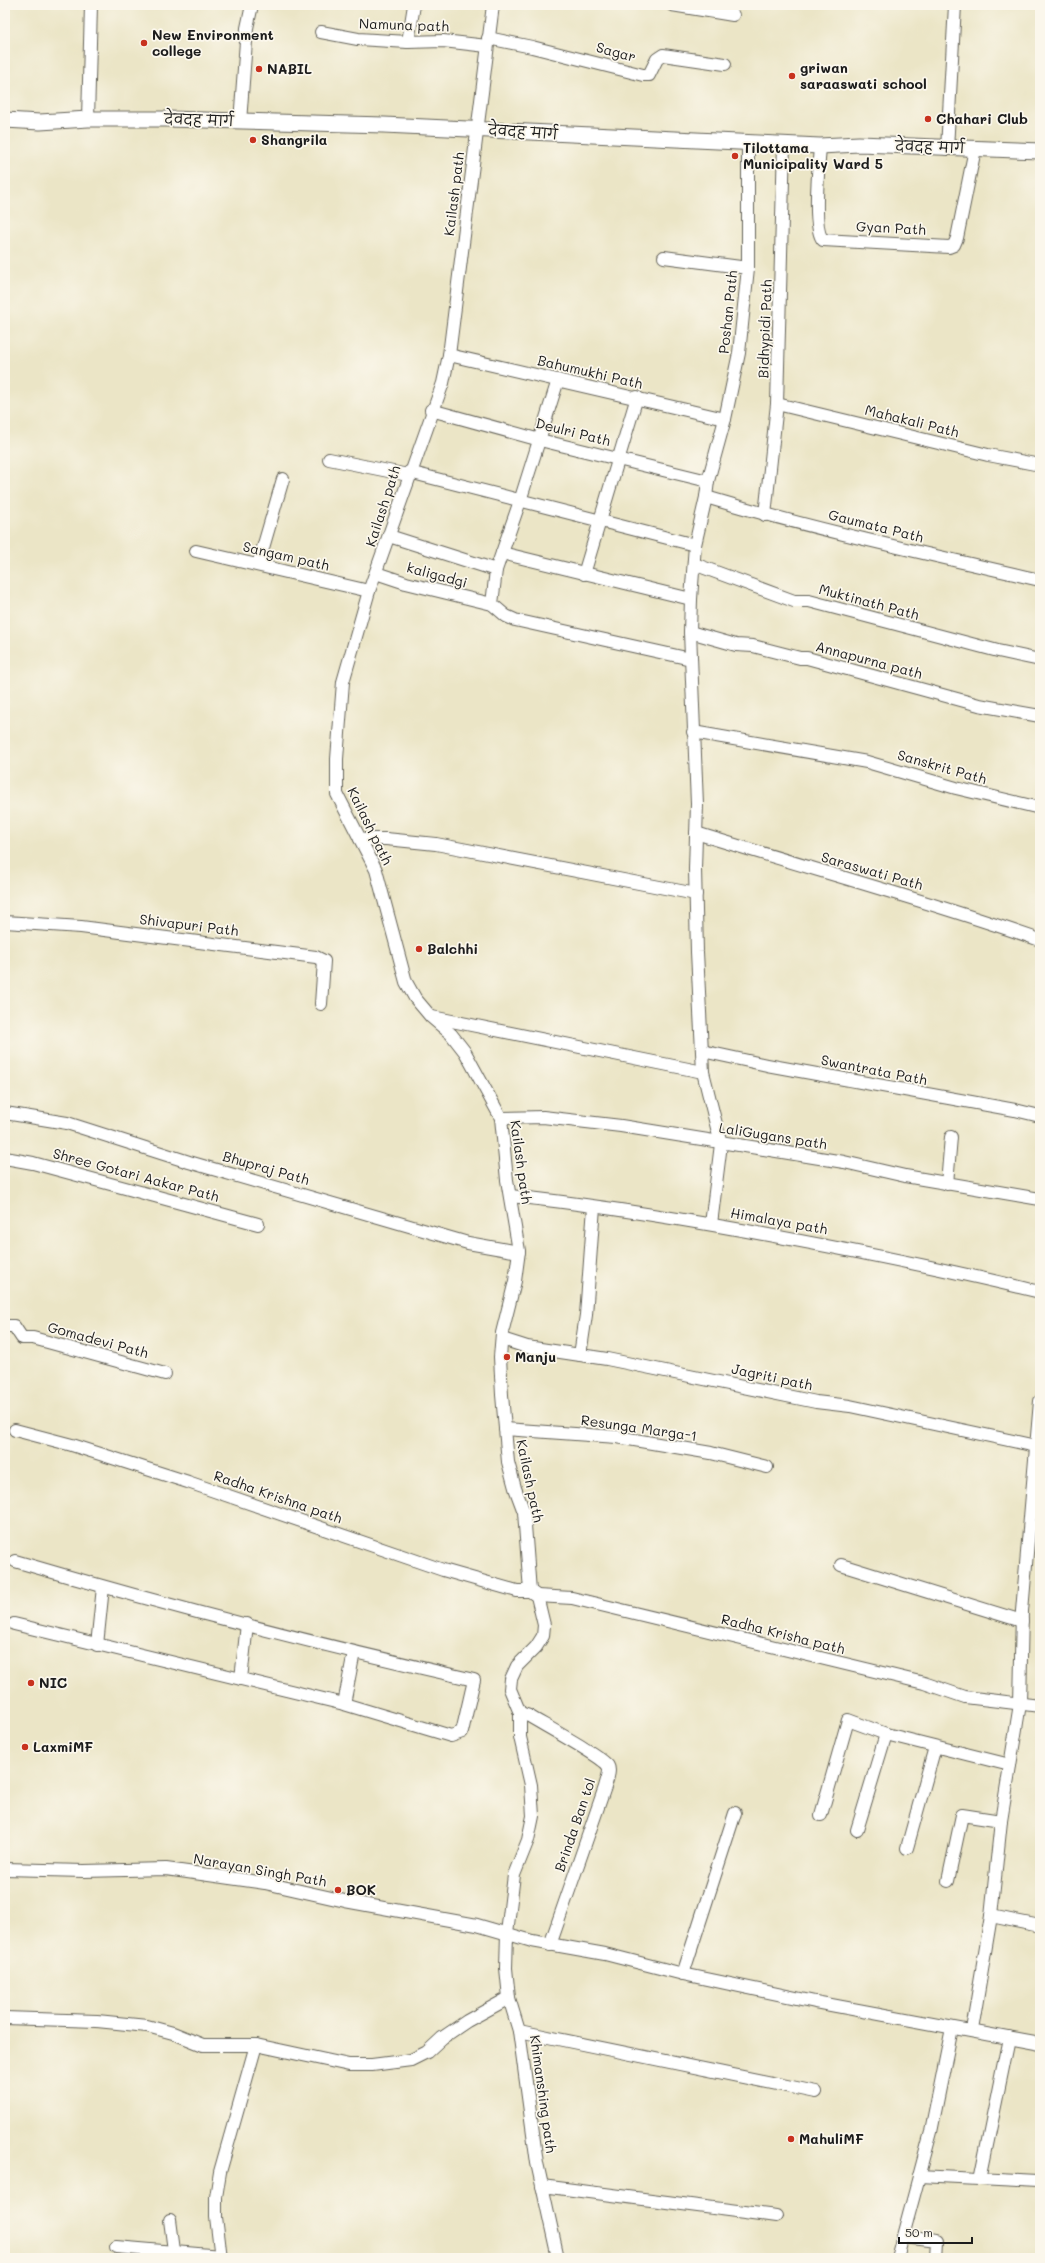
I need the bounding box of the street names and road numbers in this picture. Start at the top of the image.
street label: Namuna path [359,13,450,36]
street label: Sagar [594,37,638,66]
street label: देवदह मार्ग [163,106,236,130]
street label: देवदह मार्ग [487,117,560,144]
street label: देवदह मार्ग [894,133,967,157]
street label: Kailash path [439,151,468,237]
street label: Gyan Path [856,216,927,239]
street label: Poshan Path [714,269,741,355]
street label: Bidhypidi Path [753,279,776,379]
street label: Bahumukhi Path [536,350,645,393]
street label: Mahakali Path [863,400,961,441]
street label: Deulri Path [534,413,613,450]
street label: Kailash path [360,463,405,549]
street label: Gaumata Path [827,505,926,547]
street label: Sangam path [241,536,331,575]
street label: kaligadgi [405,557,470,592]
street label: Muktinath Path [817,579,921,624]
street label: Annapurna path [814,636,925,683]
street label: Sanskrit Path [895,745,989,788]
street label: Kailash path [343,784,398,868]
street label: Saraswati Path [819,847,925,894]
street label: Shivapuri Path [138,909,240,940]
street label: Swantrata Path [819,1050,929,1089]
street label: LaliGugans path [718,1118,829,1153]
street label: Kailash path [506,1119,537,1205]
street label: Shree Gotari Aakar Path [51,1143,221,1206]
street label: Bhupraj Path [221,1146,312,1189]
street label: Himalaya path [729,1203,829,1238]
street label: Gomadevi Path [46,1317,151,1362]
street label: Jagriti path [730,1359,814,1394]
street label: Resunga Marga-1 [580,1410,698,1445]
street label: Kailash path [512,1438,549,1524]
street label: Radha Krishna path [211,1466,345,1527]
street label: Radha Krisha path [719,1609,847,1658]
street label: Brinda Ban tol [550,1776,599,1874]
street label: Narayan Singh Path [192,1848,328,1891]
street label: Khimanshing path [526,2034,561,2154]

